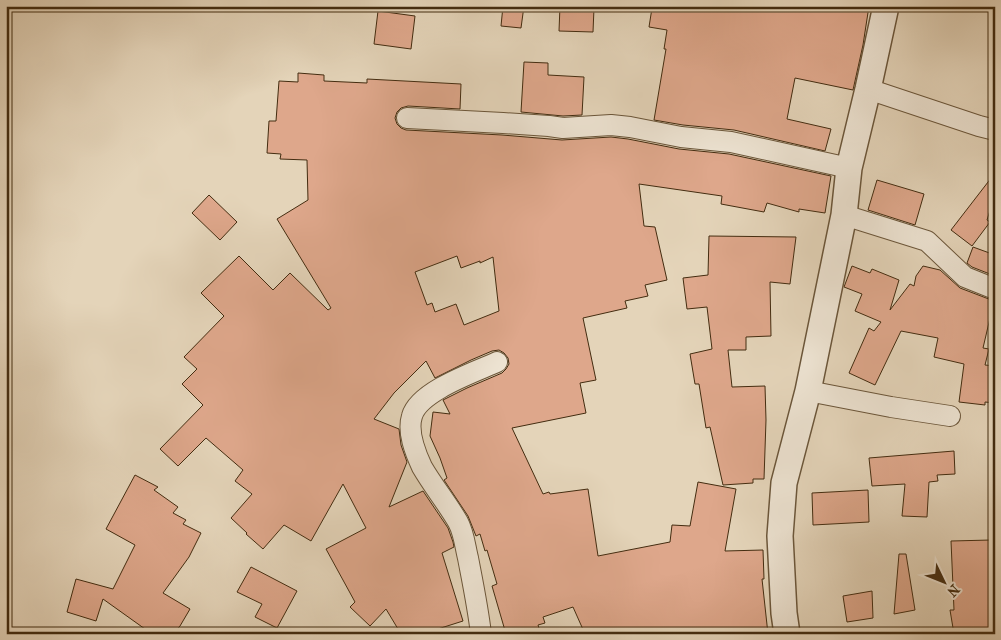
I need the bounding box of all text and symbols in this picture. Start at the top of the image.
north arrow [918,558,968,608]
text: N [943,581,963,600]

